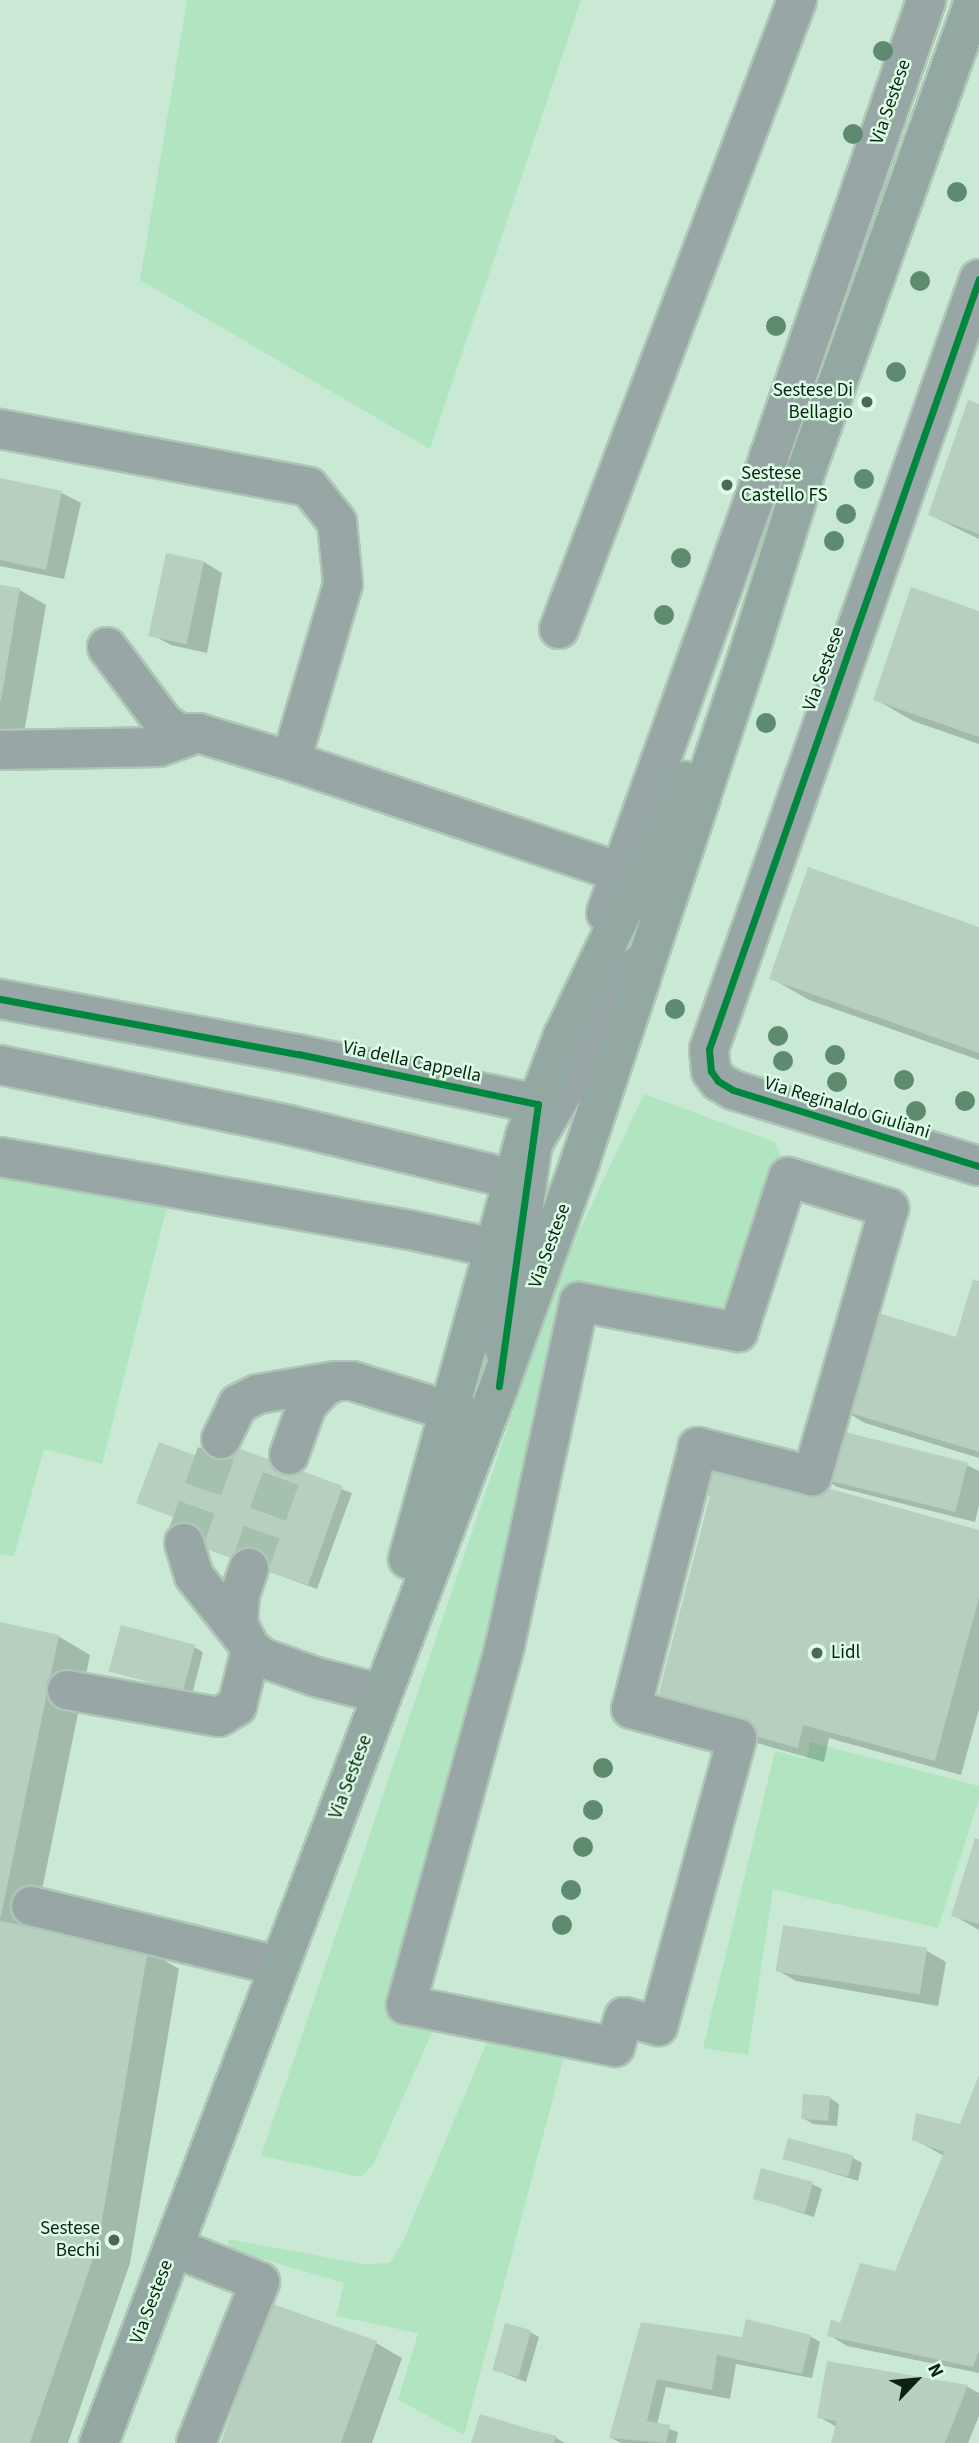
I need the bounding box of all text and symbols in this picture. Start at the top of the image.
street label: Via Sestese [866,57,916,147]
place label: Sestese Di Bellagio [773,380,853,424]
marker: Sestese Di Bellagio [859,394,875,410]
place label: Sestese Castello FS [741,463,828,507]
marker: Sestese Castello FS [719,477,735,493]
street label: Via Sestese [798,624,850,714]
street label: Via della Cappella [341,1036,483,1088]
street label: Via Reginaldo Giuliani [761,1072,933,1144]
street label: Via Sestese [524,1201,576,1291]
place label: Lidl [831,1642,860,1664]
marker: Lidl [809,1645,825,1661]
street label: Via Sestese [325,1732,377,1822]
place label: Sestese Bechi [40,2218,100,2262]
marker: Sestese Bechi [106,2232,122,2248]
street label: Via Sestese [126,2257,178,2347]
north arrow [881,2345,951,2415]
text: N [920,2359,950,2382]

